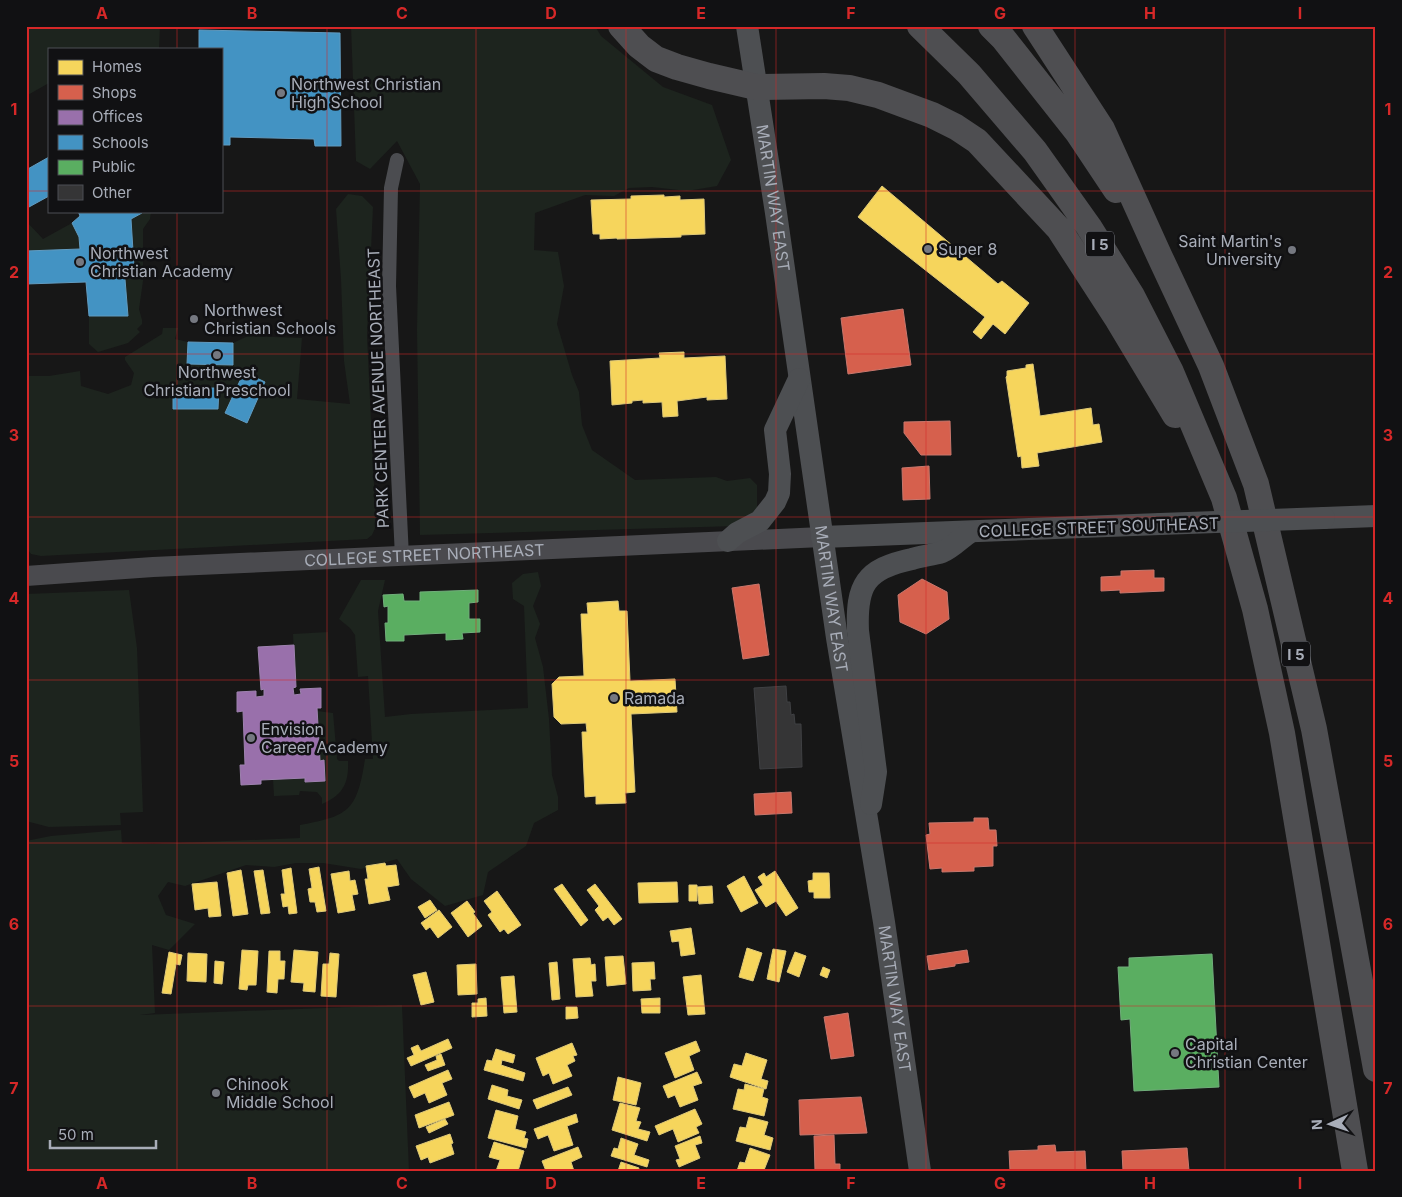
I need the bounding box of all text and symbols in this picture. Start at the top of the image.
text: A [96,3,108,23]
text: B [247,3,257,23]
text: C [396,3,408,23]
text: D [545,3,557,23]
text: E [696,3,706,23]
text: F [846,3,856,23]
text: G [994,3,1006,23]
text: H [1144,3,1156,23]
text: I [1298,3,1302,23]
legend [48,48,222,212]
text: Homes [92,57,142,76]
place label: Northwest Christian High School [291,74,441,112]
text: Shops [92,83,137,102]
marker: Northwest Christian High School [275,87,287,99]
text: 1 [11,99,17,119]
text: 1 [1385,99,1391,119]
text: Offices [92,107,143,126]
street label: MARTIN WAY EAST [752,123,794,273]
text: Schools [92,133,149,152]
text: Public [92,157,135,176]
text: Other [92,183,132,202]
place label: Saint Martin's University [1178,231,1282,269]
road number: I 5 [1086,232,1114,256]
place label: Super 8 [938,239,997,259]
place label: Northwest Christian Academy [90,243,233,281]
marker: Super 8 [922,243,934,255]
marker: Saint Martin's University [1286,244,1298,256]
street label: PARK CENTER AVENUE NORTHEAST [363,248,393,528]
marker: Northwest Christian Academy [74,256,86,268]
text: 2 [9,262,19,282]
text: 2 [1383,262,1393,282]
place label: Northwest Christian Schools [204,300,336,338]
marker: Northwest Christian Schools [188,313,200,325]
marker: Northwest Christian Preschool [211,349,223,361]
place label: Northwest Christian Preschool [143,362,291,400]
text: 3 [9,425,19,445]
text: 3 [1383,425,1393,445]
street label: COLLEGE STREET SOUTHEAST [978,513,1220,541]
street label: MARTIN WAY EAST [811,524,853,674]
street label: COLLEGE STREET NORTHEAST [304,539,545,570]
text: 4 [9,588,20,608]
text: 4 [1383,588,1394,608]
road number: I 5 [1282,642,1310,666]
place label: Ramada [624,688,685,708]
marker: Ramada [608,692,620,704]
place label: Envision Career Academy [261,719,388,757]
marker: Envision Career Academy [245,732,257,744]
text: 5 [9,751,19,771]
text: 5 [1383,751,1393,771]
text: 6 [9,914,19,934]
text: 6 [1383,914,1393,934]
street label: MARTIN WAY EAST [875,924,916,1074]
place label: Capital Christian Center [1185,1034,1308,1072]
marker: Capital Christian Center [1169,1047,1181,1059]
place label: Chinook Middle School [226,1074,334,1112]
text: 7 [9,1078,19,1098]
text: 7 [1383,1078,1393,1098]
marker: Chinook Middle School [210,1087,222,1099]
north arrow [1304,1100,1354,1150]
scale bar [50,1117,156,1149]
text: N [1308,1119,1325,1130]
text: 50 m [58,1125,94,1144]
text: A [96,1173,108,1193]
text: B [247,1173,257,1193]
text: C [396,1173,408,1193]
text: D [545,1173,557,1193]
text: E [696,1173,706,1193]
text: F [846,1173,856,1193]
text: G [994,1173,1006,1193]
text: H [1144,1173,1156,1193]
text: I [1298,1173,1302,1193]

